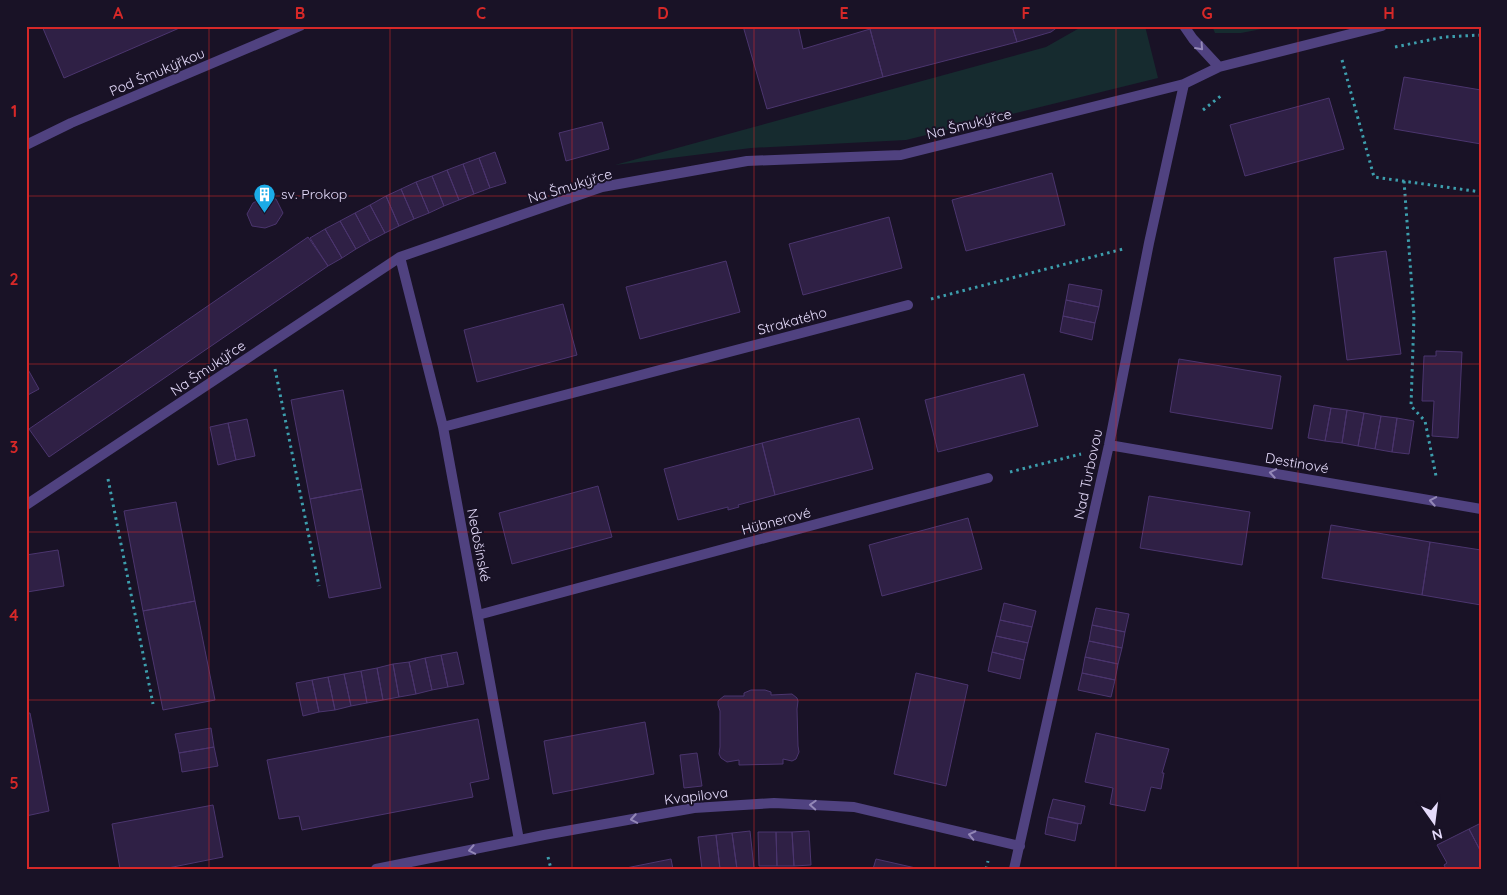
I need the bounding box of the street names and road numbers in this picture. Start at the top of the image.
street label: Pod Šmukýřkou [107,44,207,100]
street label: Na Šmukýřce [925,105,1014,143]
street label: Na Šmukýřce [526,165,614,207]
street label: Strakatého [755,303,829,339]
street label: Na Šmukýřce [167,336,249,400]
street label: Nad Turbovou [1070,427,1106,521]
street label: Destinové [1264,449,1330,477]
street label: Hübnerové [739,503,813,539]
street label: Nedošínské [463,507,495,583]
street label: Kvapilova [663,783,729,809]

